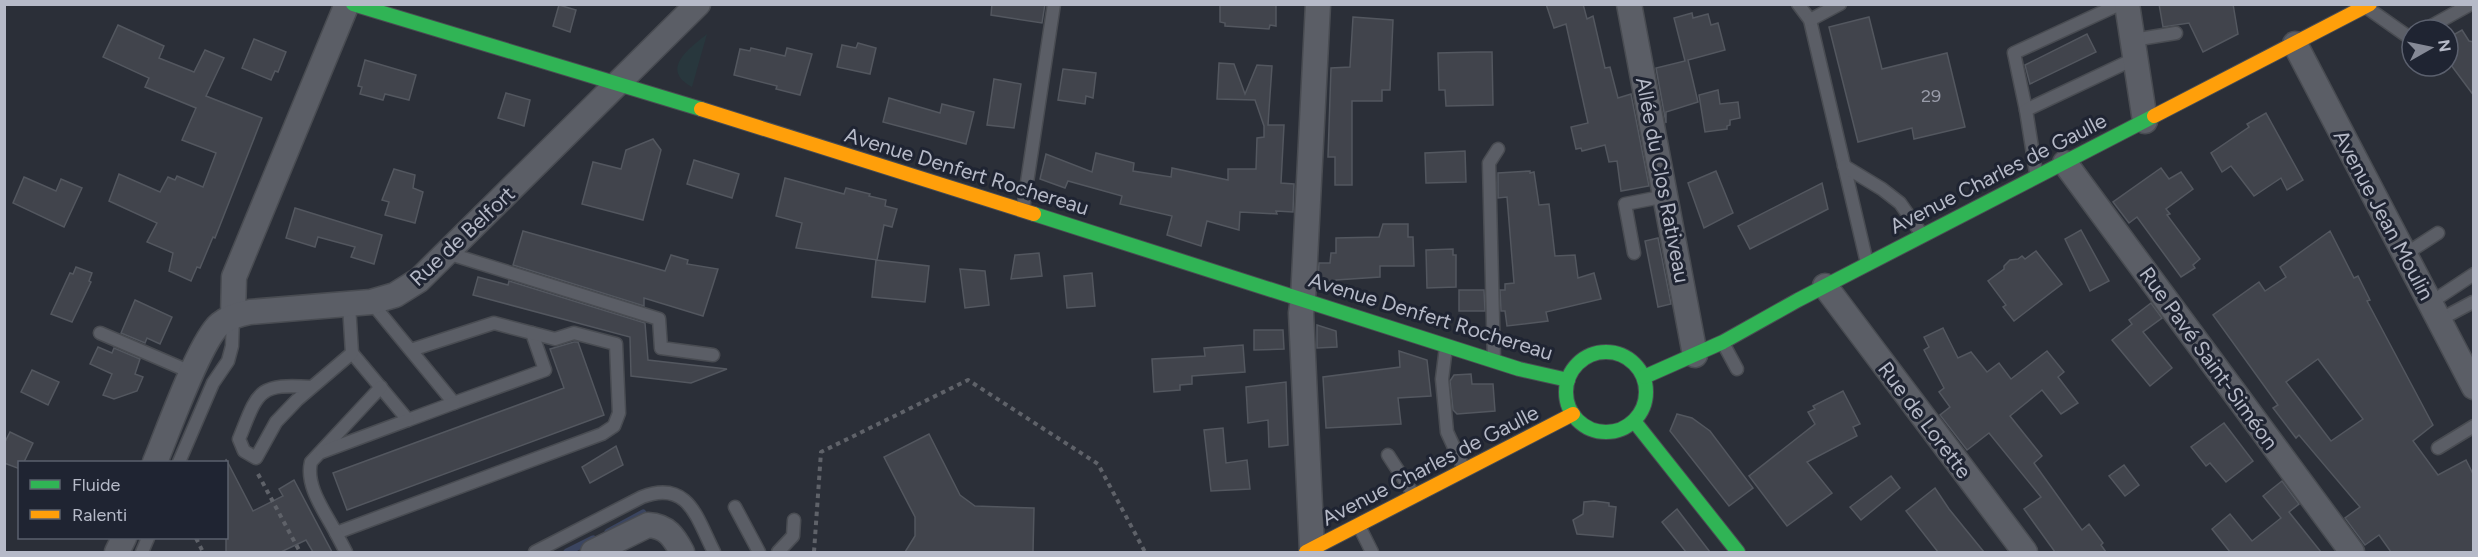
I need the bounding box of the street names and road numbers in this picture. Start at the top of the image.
street label: Allée du Clos Rativeau [1631,75,1695,285]
street label: Avenue Charles de Gaulle [1885,107,2111,239]
street label: Avenue Denfert Rochereau [842,122,1092,220]
street label: Avenue Jean Moulin [2329,126,2439,304]
street label: Rue de Belfort [404,181,520,291]
street label: Rue Pavé Saint-Siméon [2134,262,2284,454]
street label: Avenue Denfert Rochereau [1306,267,1556,365]
street label: Rue de Lorette [1873,357,1977,483]
street label: Avenue Charles de Gaulle [1317,399,1543,531]

